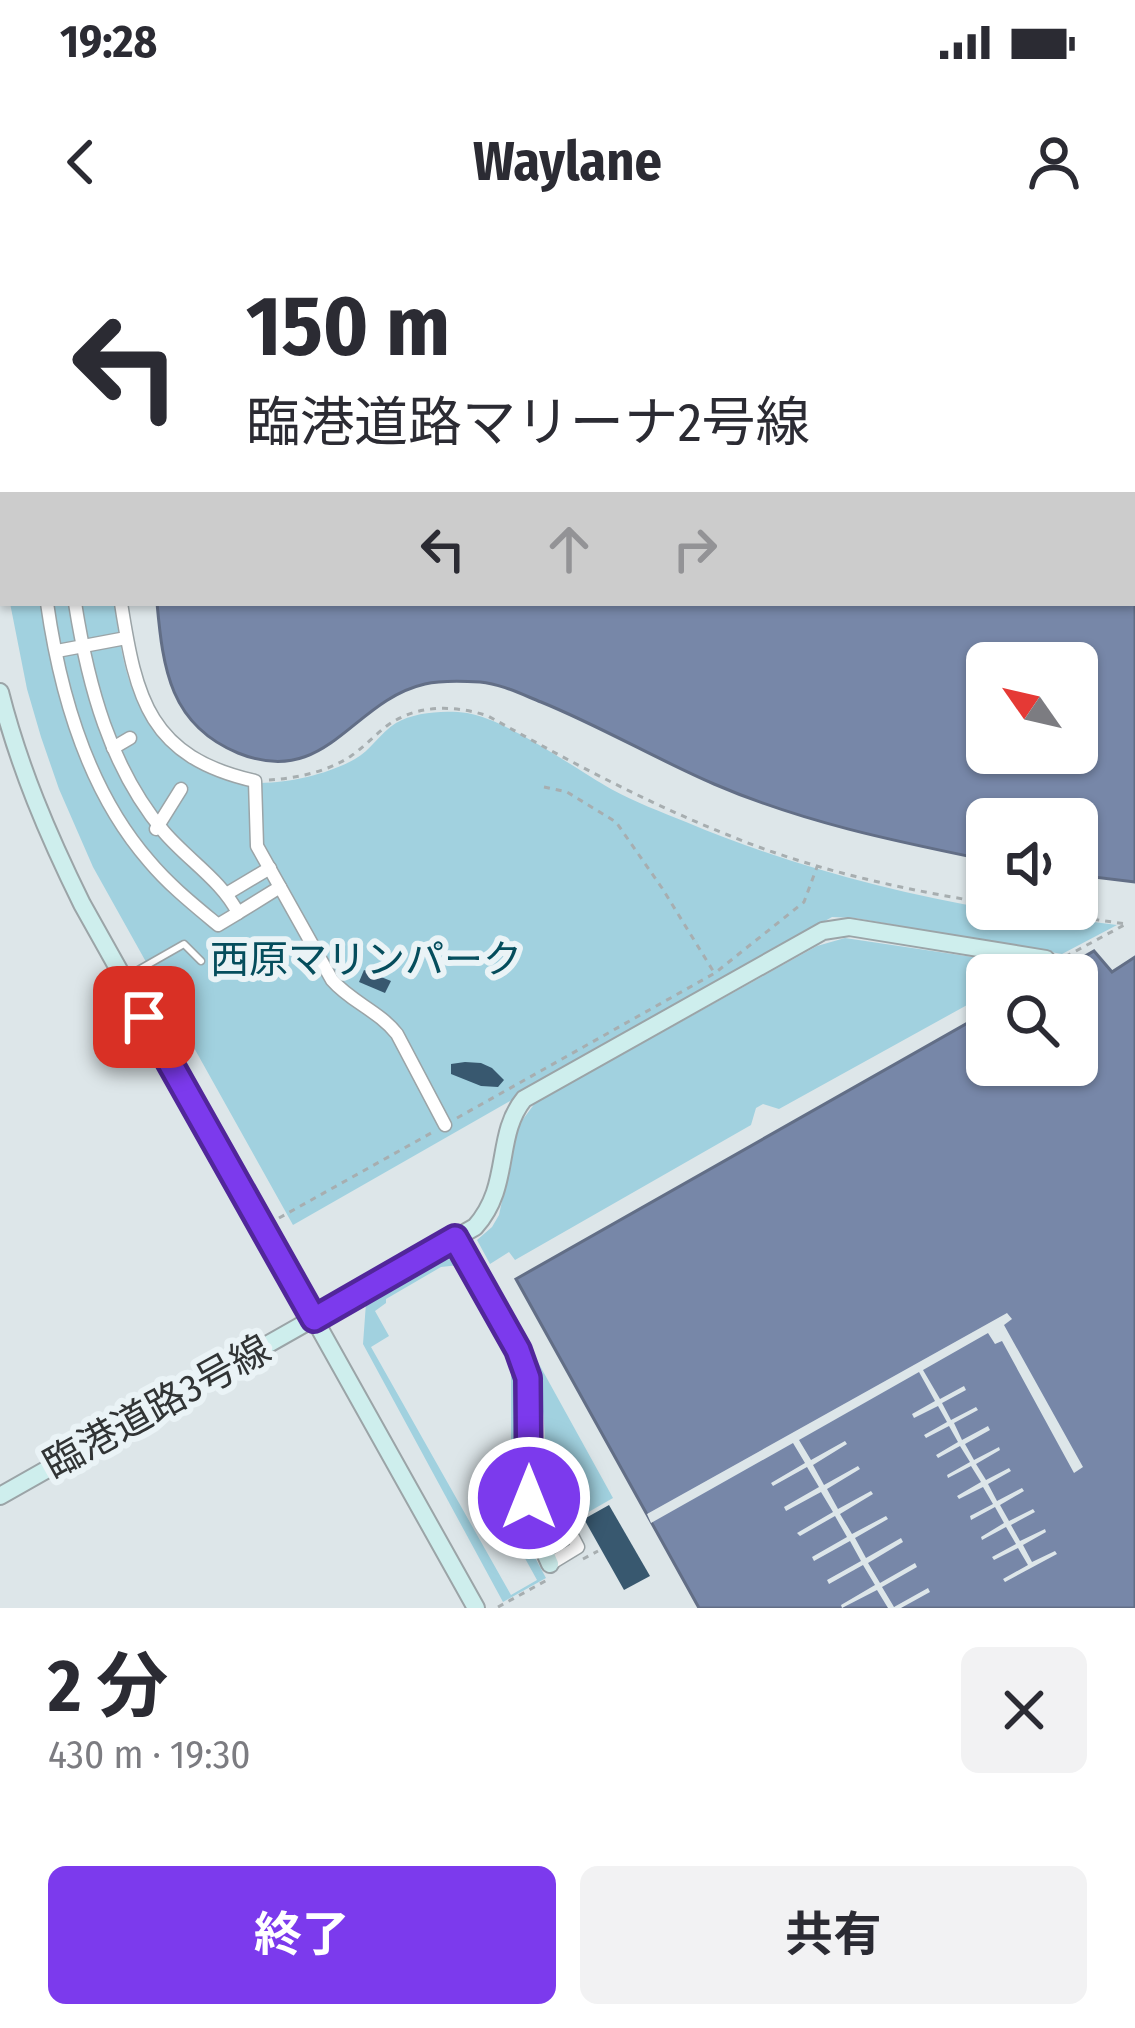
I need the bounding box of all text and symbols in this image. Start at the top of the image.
text: 19:28 [60,15,157,69]
icon: back [48,129,114,195]
icon: person [1021,129,1087,195]
text: Waylane [473,130,662,194]
text: 150 m [246,276,450,377]
icon: left [48,288,204,444]
text: 臨港道路マリーナ2号線 [246,391,810,455]
icon: left [410,516,476,582]
icon: ahead [536,516,602,582]
icon: right [662,516,728,582]
north arrow [966,642,1098,774]
map controls [966,642,1098,1086]
button: sound [966,798,1098,930]
park label: 西原マリンパーク [210,937,522,983]
button: search [966,954,1098,1086]
pin [93,966,195,1068]
icon: arrive [111,984,177,1050]
street label: 臨港道路3号線 [36,1326,278,1488]
position arrow [466,1435,592,1561]
text: 2 分 [48,1644,168,1730]
button: close [961,1647,1087,1773]
text: 430 m · 19:30 [48,1732,251,1778]
button: 終了 [48,1866,556,2004]
button: 共有 [580,1866,1087,2004]

